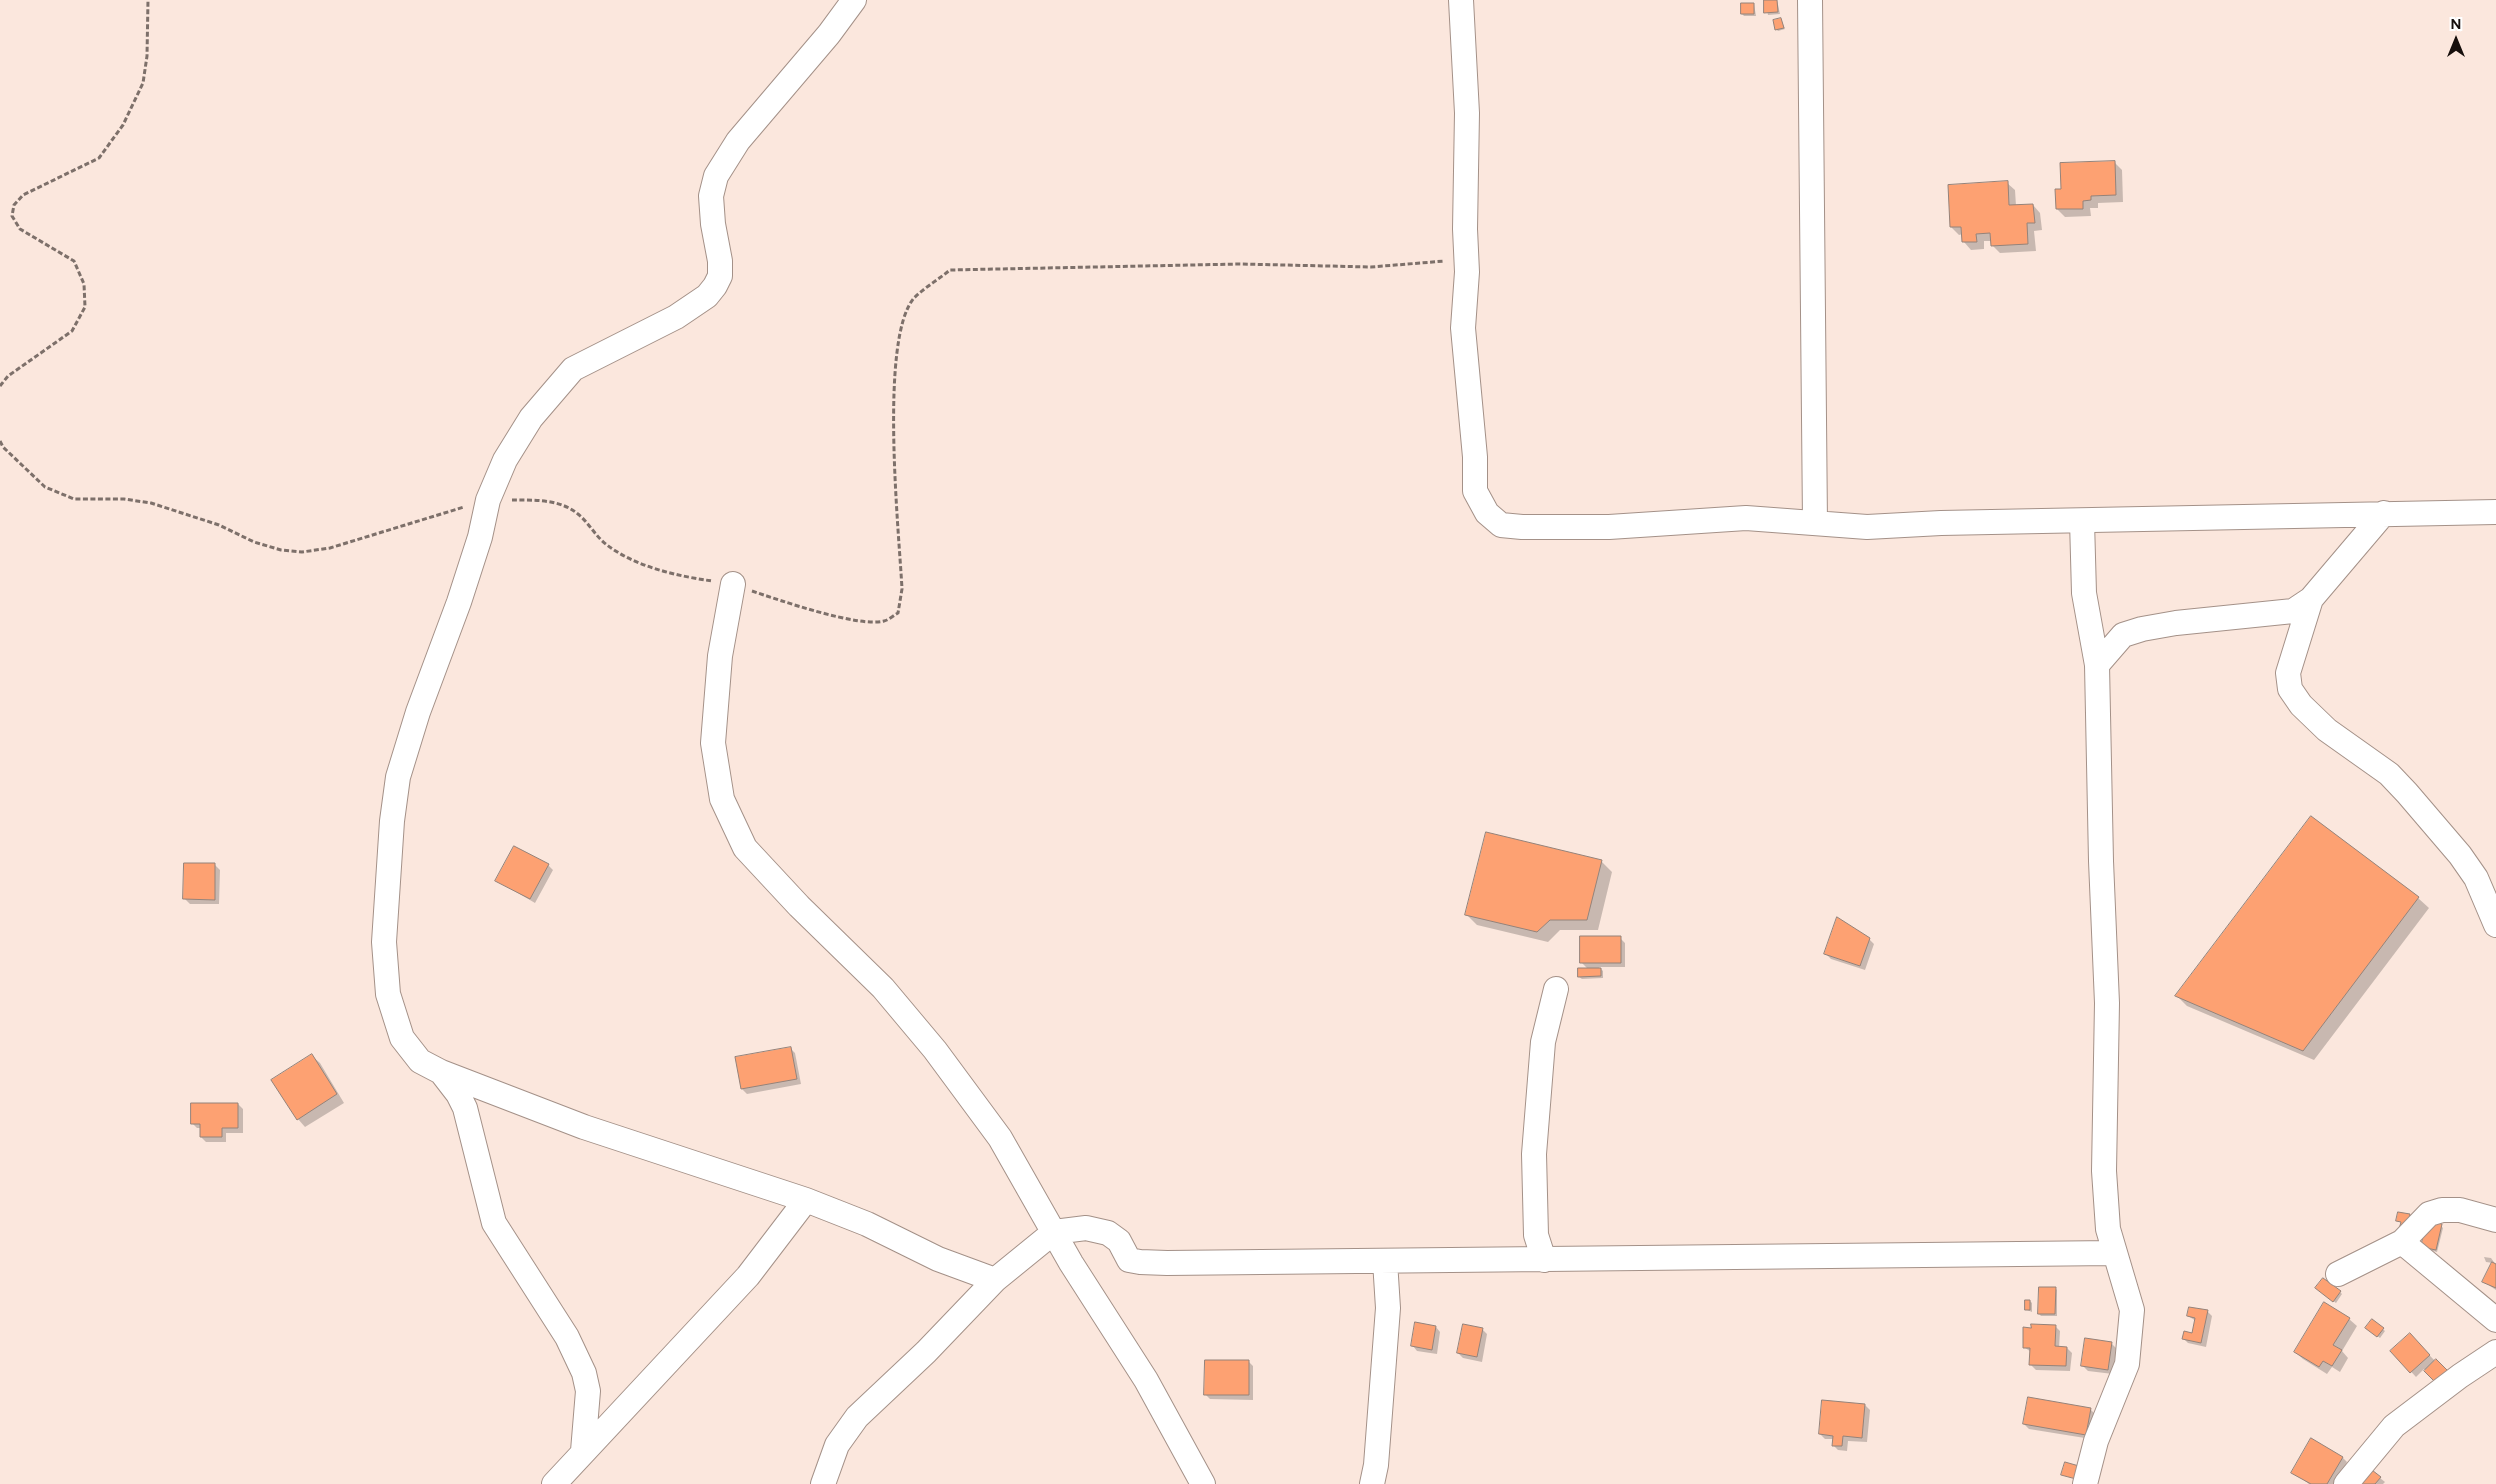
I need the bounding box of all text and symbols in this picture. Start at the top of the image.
north arrow [2431,15,2481,65]
text: N [2451,16,2461,33]

